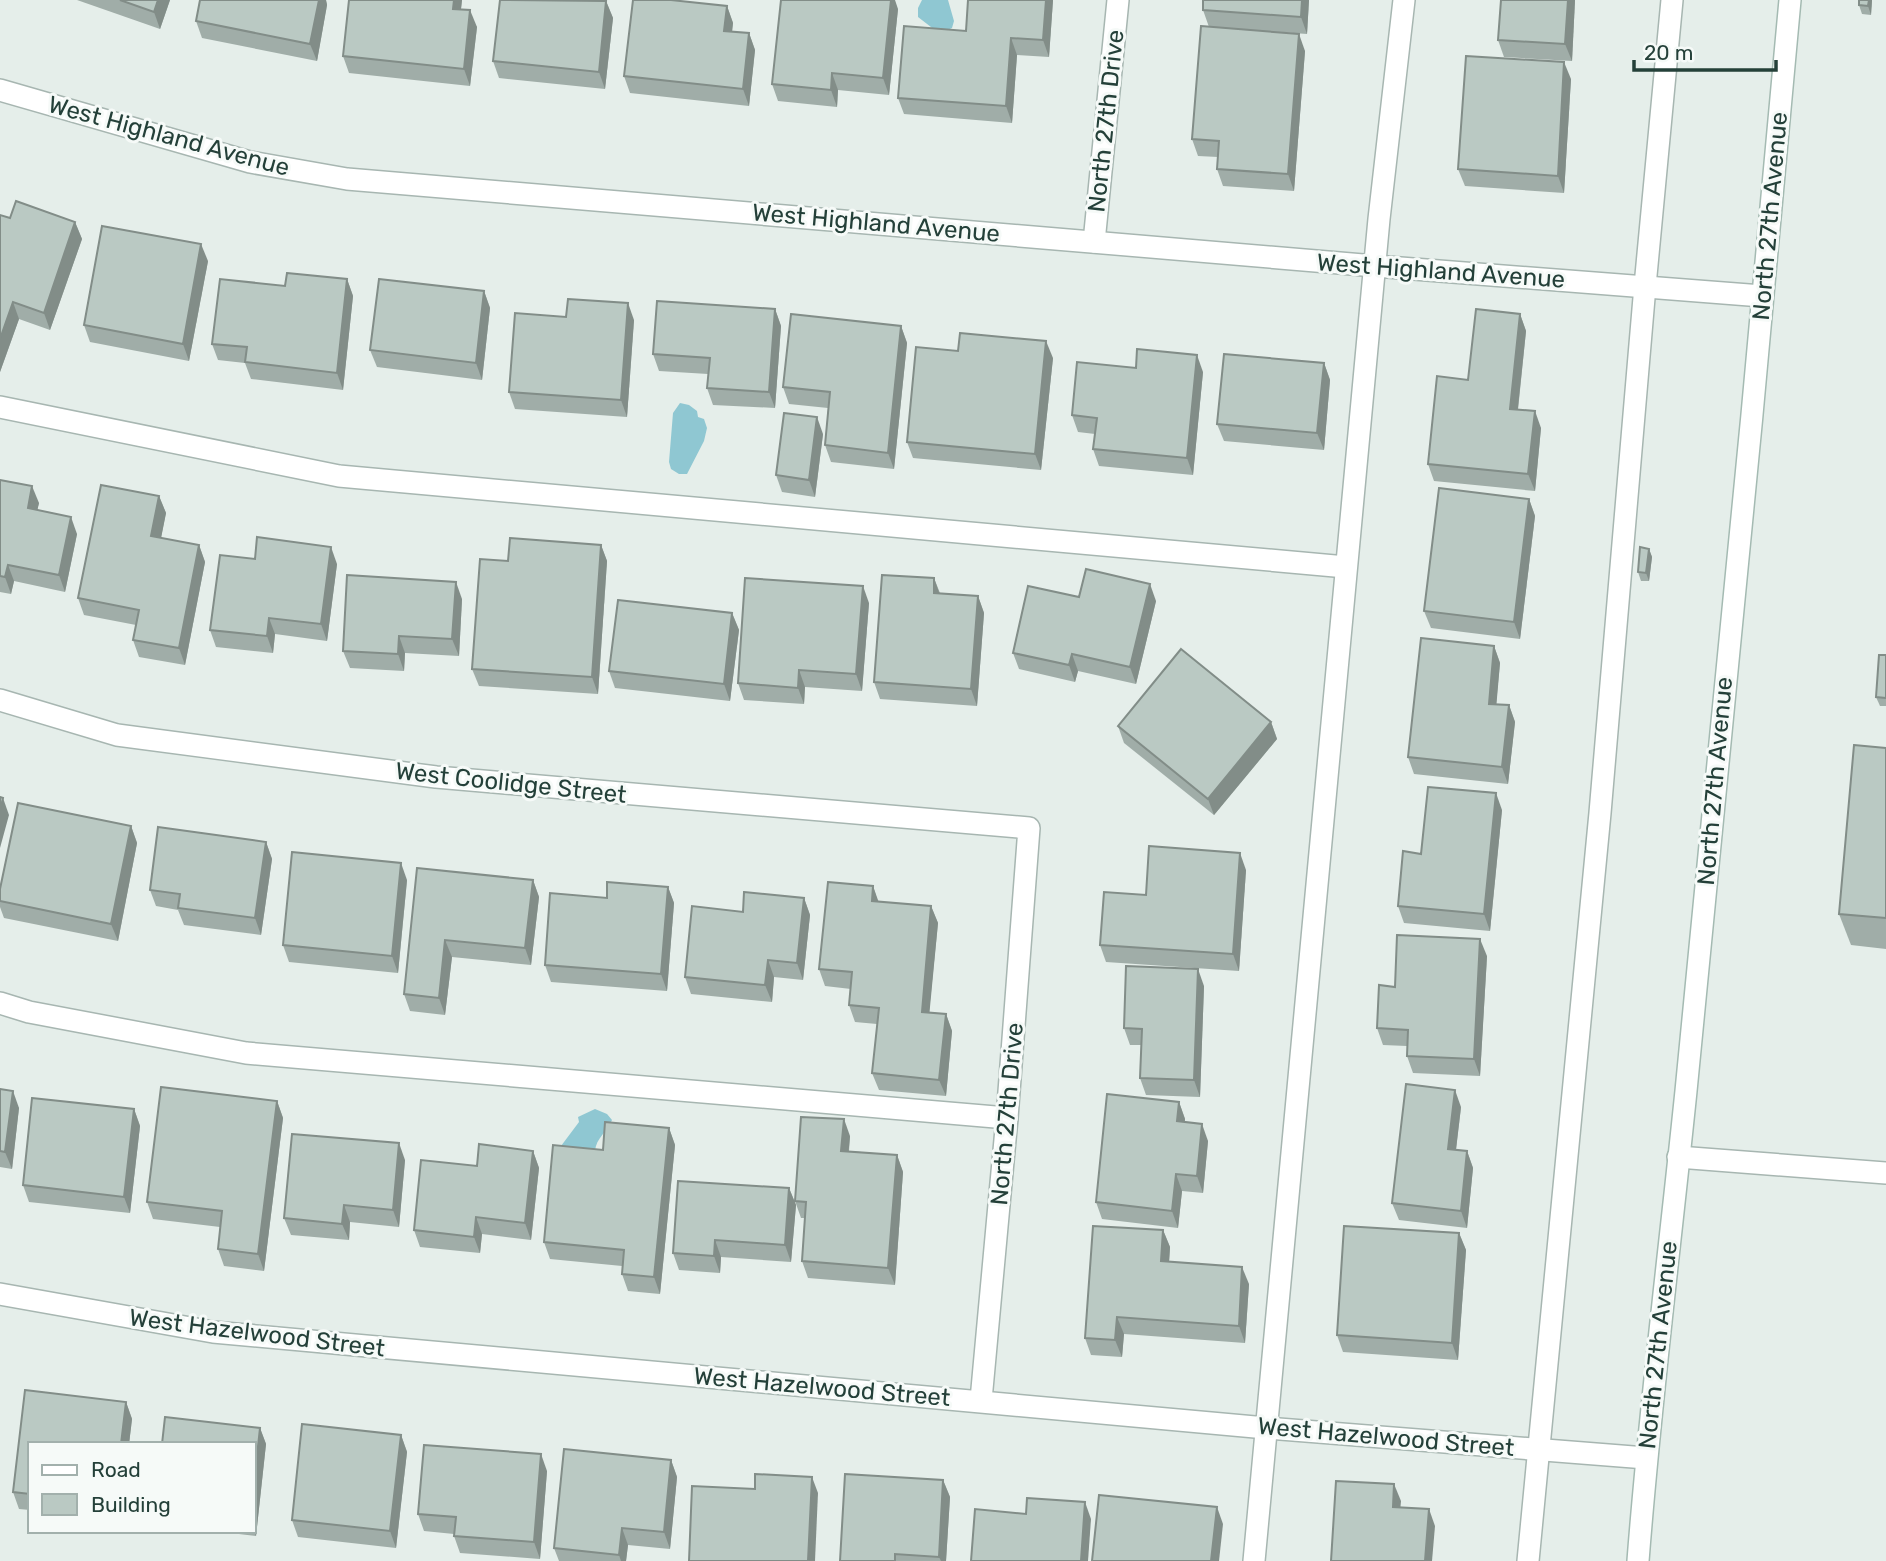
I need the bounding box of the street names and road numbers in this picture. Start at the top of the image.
street label: North 27th Drive [1082,28,1130,214]
street label: West Highland Avenue [45,90,293,182]
street label: North 27th Avenue [1747,111,1793,321]
street label: West Highland Avenue [751,198,1001,248]
street label: West Highland Avenue [1316,248,1566,294]
street label: North 27th Avenue [1692,676,1738,886]
street label: West Coolidge Street [394,757,628,809]
street label: North 27th Drive [985,1021,1029,1207]
street label: North 27th Avenue [1633,1240,1683,1450]
street label: West Hazelwood Street [128,1303,386,1363]
street label: West Hazelwood Street [693,1362,951,1412]
street label: West Hazelwood Street [1257,1412,1515,1462]

